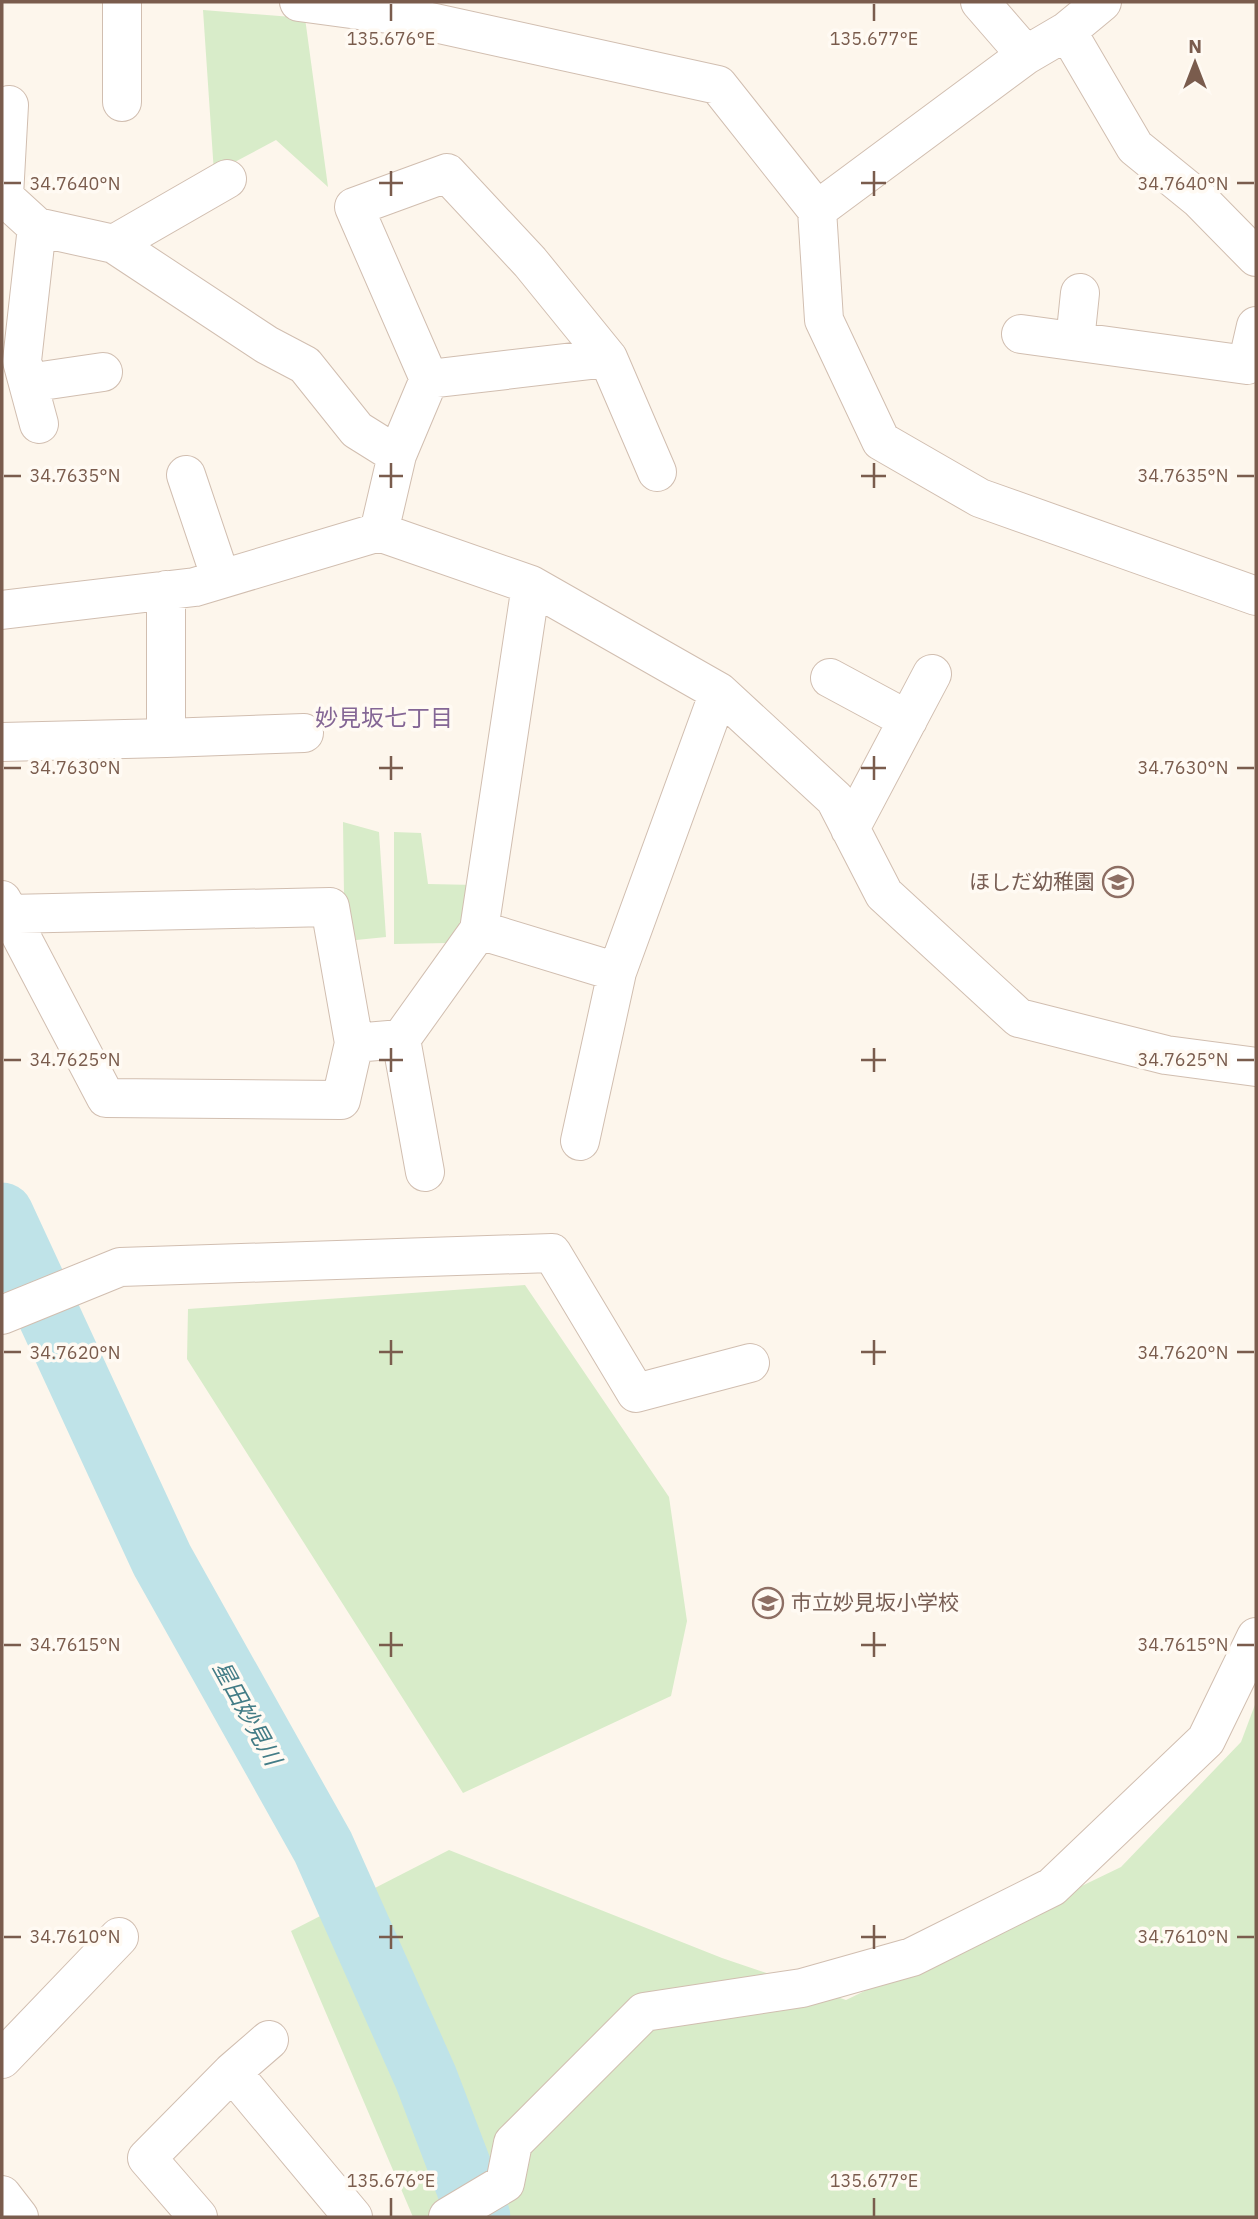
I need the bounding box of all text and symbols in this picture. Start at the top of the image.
text: 135.676°E [347,27,435,50]
text: 135.677°E [830,27,918,50]
north arrow [1160,28,1230,98]
text: N [1188,34,1202,58]
text: 34.7640°N [30,172,120,195]
text: 34.7640°N [1138,172,1228,195]
text: 34.7635°N [30,464,120,487]
text: 34.7635°N [1138,464,1228,487]
district label: 妙見坂七丁目 [315,702,453,732]
text: 34.7630°N [30,756,120,779]
text: 34.7630°N [1138,756,1228,779]
school or university icon: ほしだ幼稚園 [1101,865,1135,899]
place label: ほしだ幼稚園 [969,867,1095,895]
text: 34.7625°N [30,1048,120,1071]
text: 34.7625°N [1138,1048,1228,1071]
text: 34.7620°N [30,1341,120,1364]
text: 34.7620°N [1138,1341,1228,1364]
school or university icon: 市立妙見坂小学校 [751,1586,785,1620]
place label: 市立妙見坂小学校 [791,1588,959,1616]
text: 34.7615°N [30,1633,120,1656]
text: 34.7615°N [1138,1633,1228,1656]
water label: 星田妙見川 [207,1655,290,1773]
text: 34.7610°N [30,1925,120,1948]
text: 34.7610°N [1138,1925,1228,1948]
text: 135.676°E [347,2169,435,2192]
text: 135.677°E [830,2169,918,2192]

